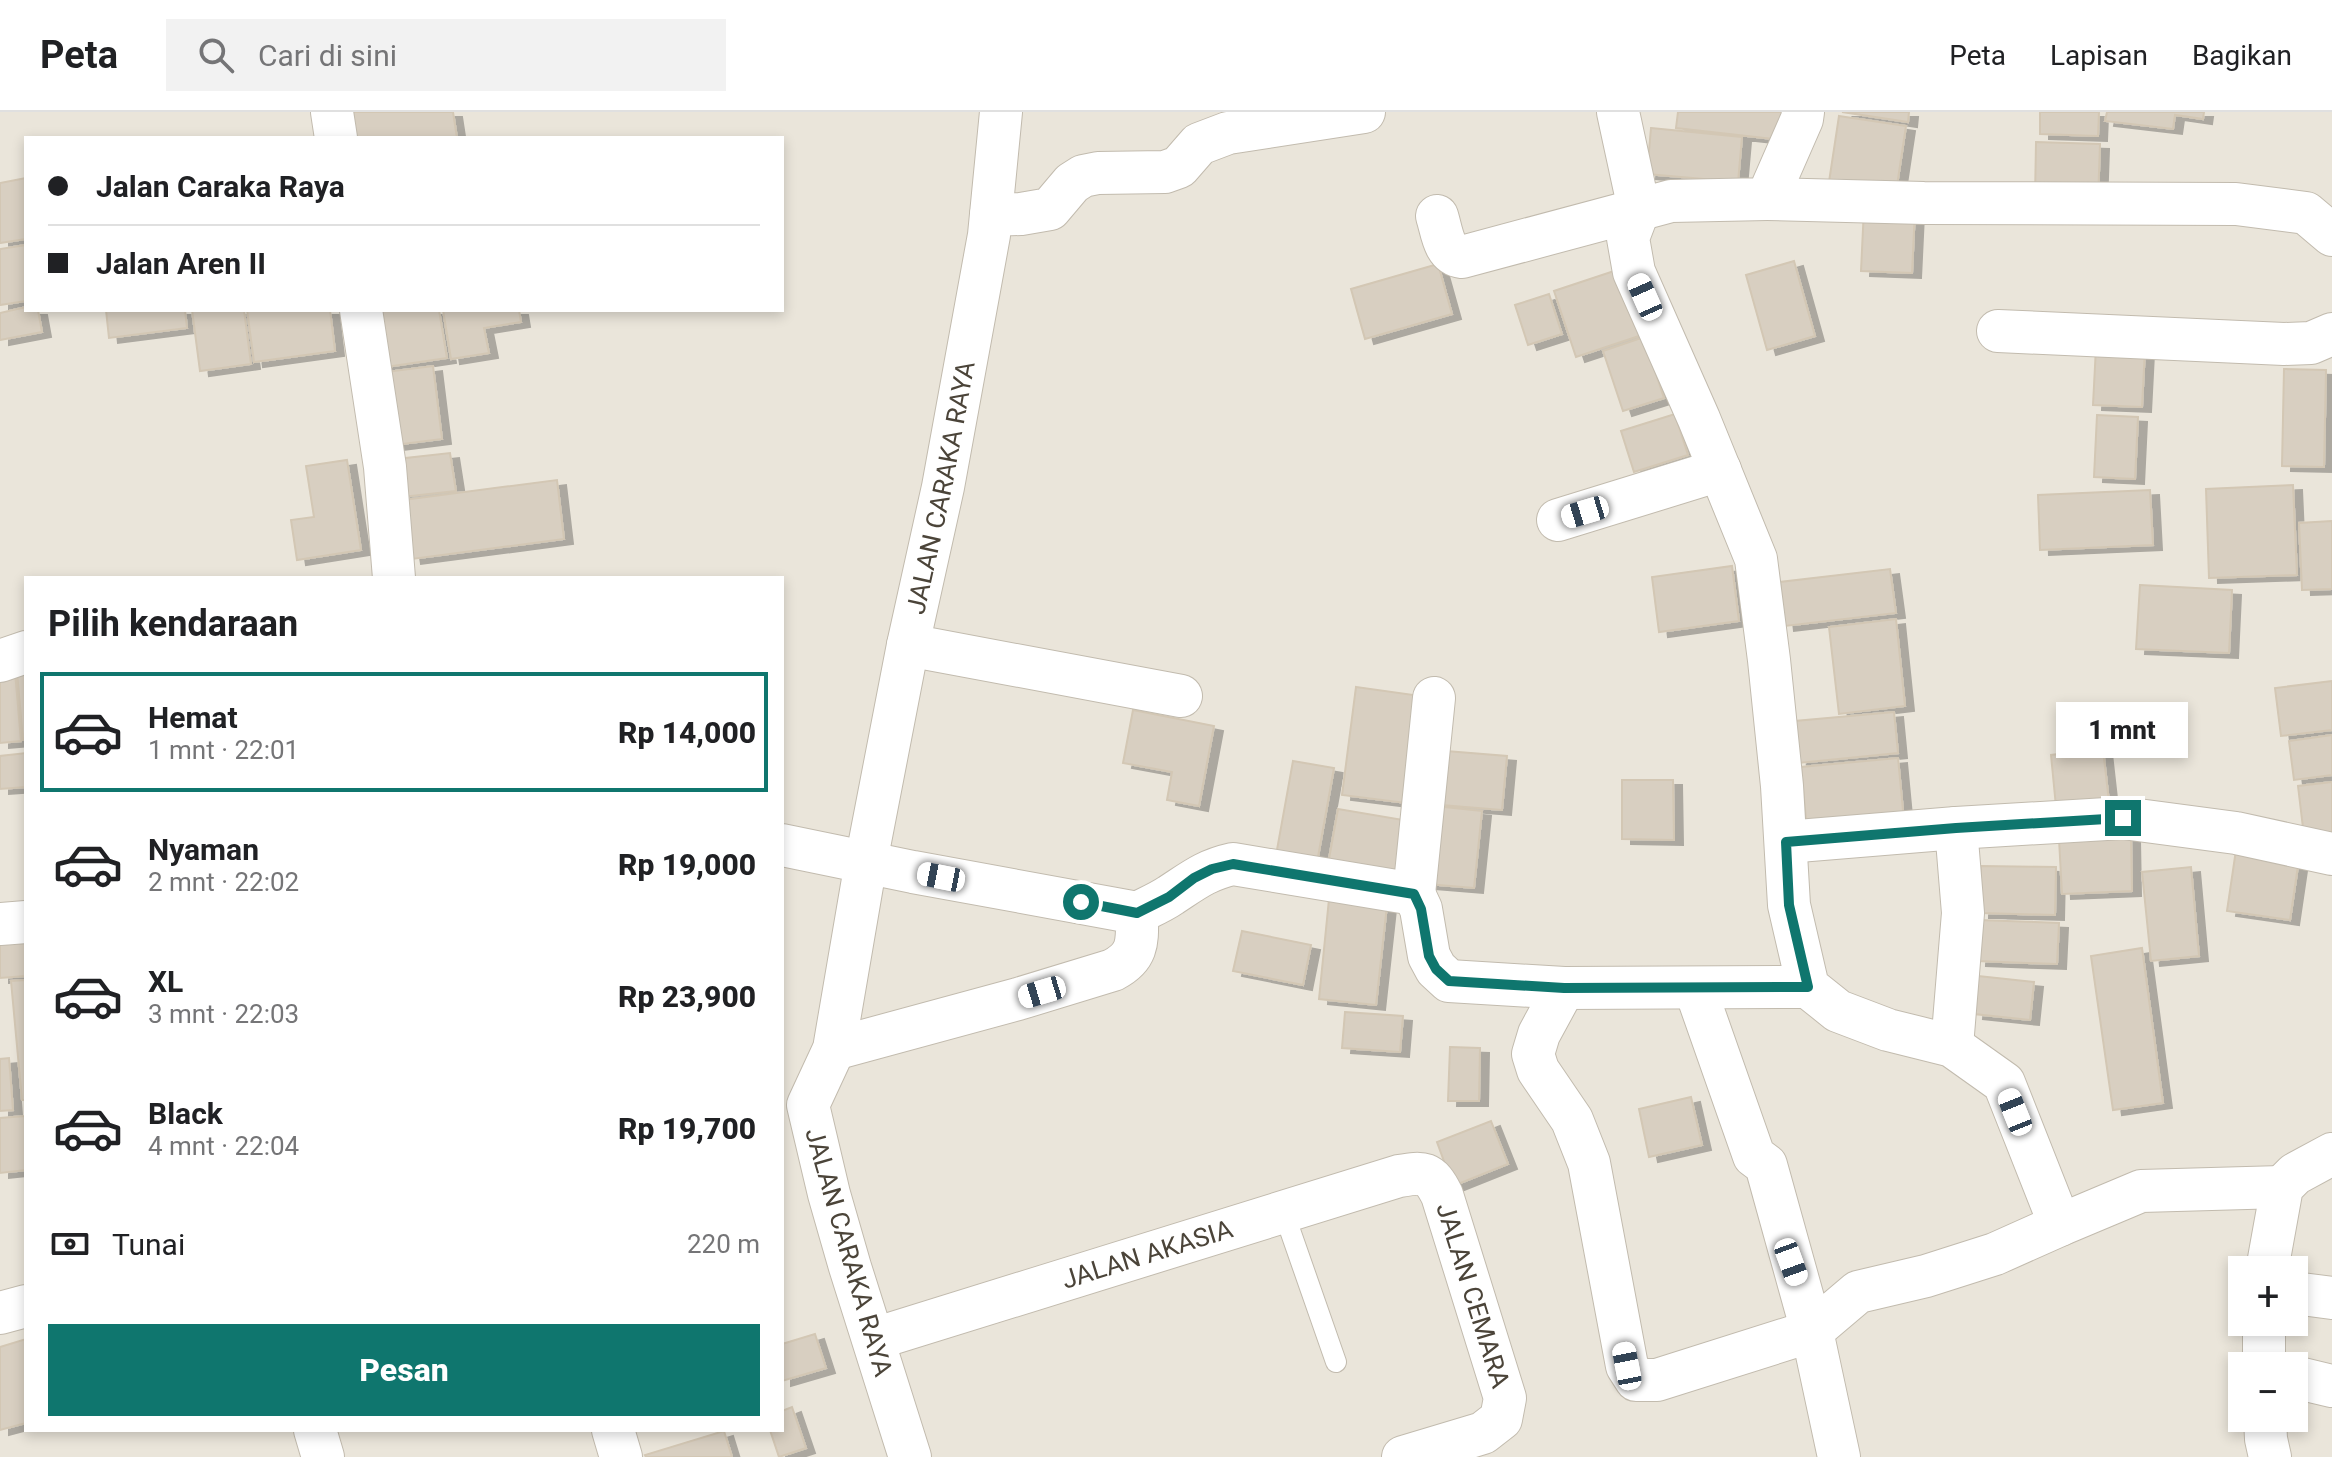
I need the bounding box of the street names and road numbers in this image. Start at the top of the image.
street label: JALAN CARAKA RAYA [900,359,981,617]
street label: JALAN CARAKA RAYA [799,1124,899,1380]
street label: JALAN CEMARA [1430,1199,1516,1391]
street label: JALAN AKASIA [1058,1214,1236,1295]

